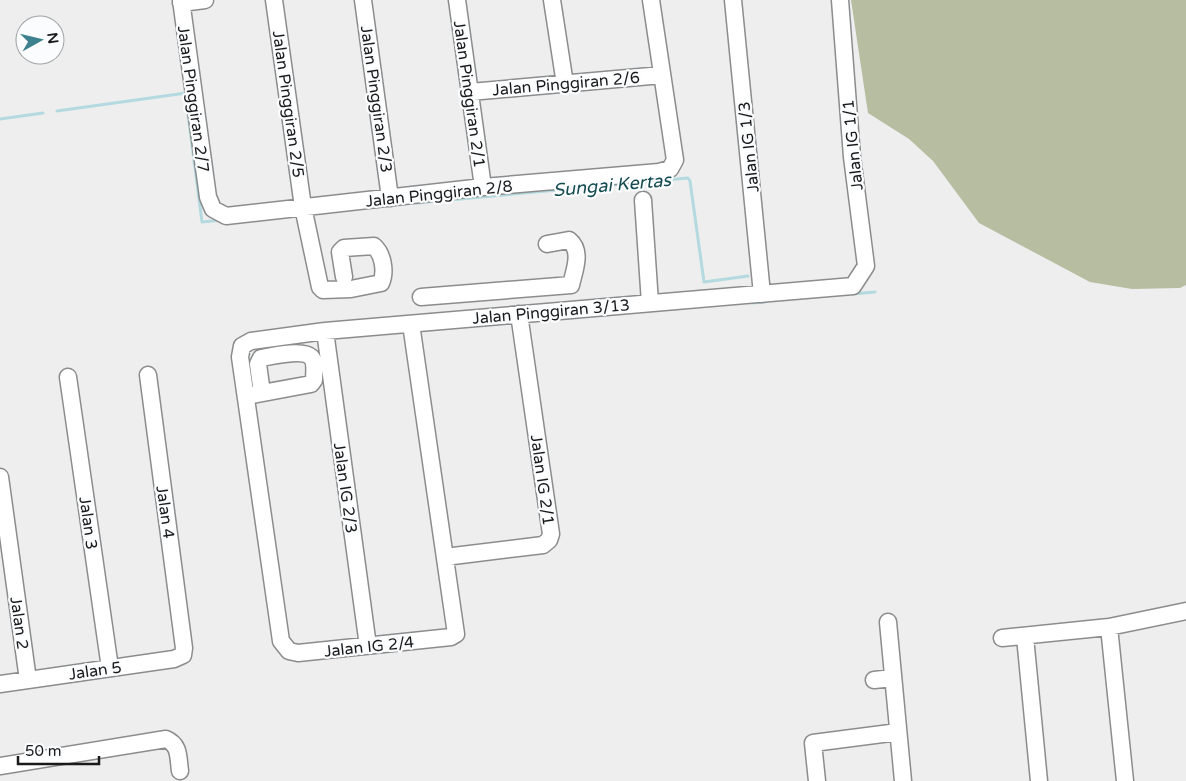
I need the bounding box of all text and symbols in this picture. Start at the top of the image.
north arrow [15,15,65,65]
street label: Jalan Pinggiran 2/1 [449,19,489,169]
street label: Jalan Pinggiran 2/7 [173,24,213,174]
street label: Jalan Pinggiran 2/3 [356,24,396,174]
street label: Jalan Pinggiran 2/5 [268,29,308,179]
text: N [43,32,62,45]
street label: Jalan Pinggiran 2/6 [491,68,641,100]
street label: Jalan IG 1/1 [838,98,868,191]
street label: Jalan IG 1/3 [734,100,764,193]
water label: Sungai Kertas [552,169,673,201]
street label: Jalan Pinggiran 2/8 [365,176,514,212]
street label: Jalan Pinggiran 3/13 [471,295,631,329]
street label: Jalan IG 2/1 [526,434,558,527]
street label: Jalan IG 2/3 [329,442,361,535]
street label: Jalan 4 [151,484,179,540]
street label: Jalan 3 [74,495,102,551]
street label: Jalan 2 [5,595,33,651]
street label: Jalan IG 2/4 [323,632,415,662]
street label: Jalan 5 [67,657,123,685]
scale bar [18,734,99,766]
text: 50 m [25,742,62,760]

